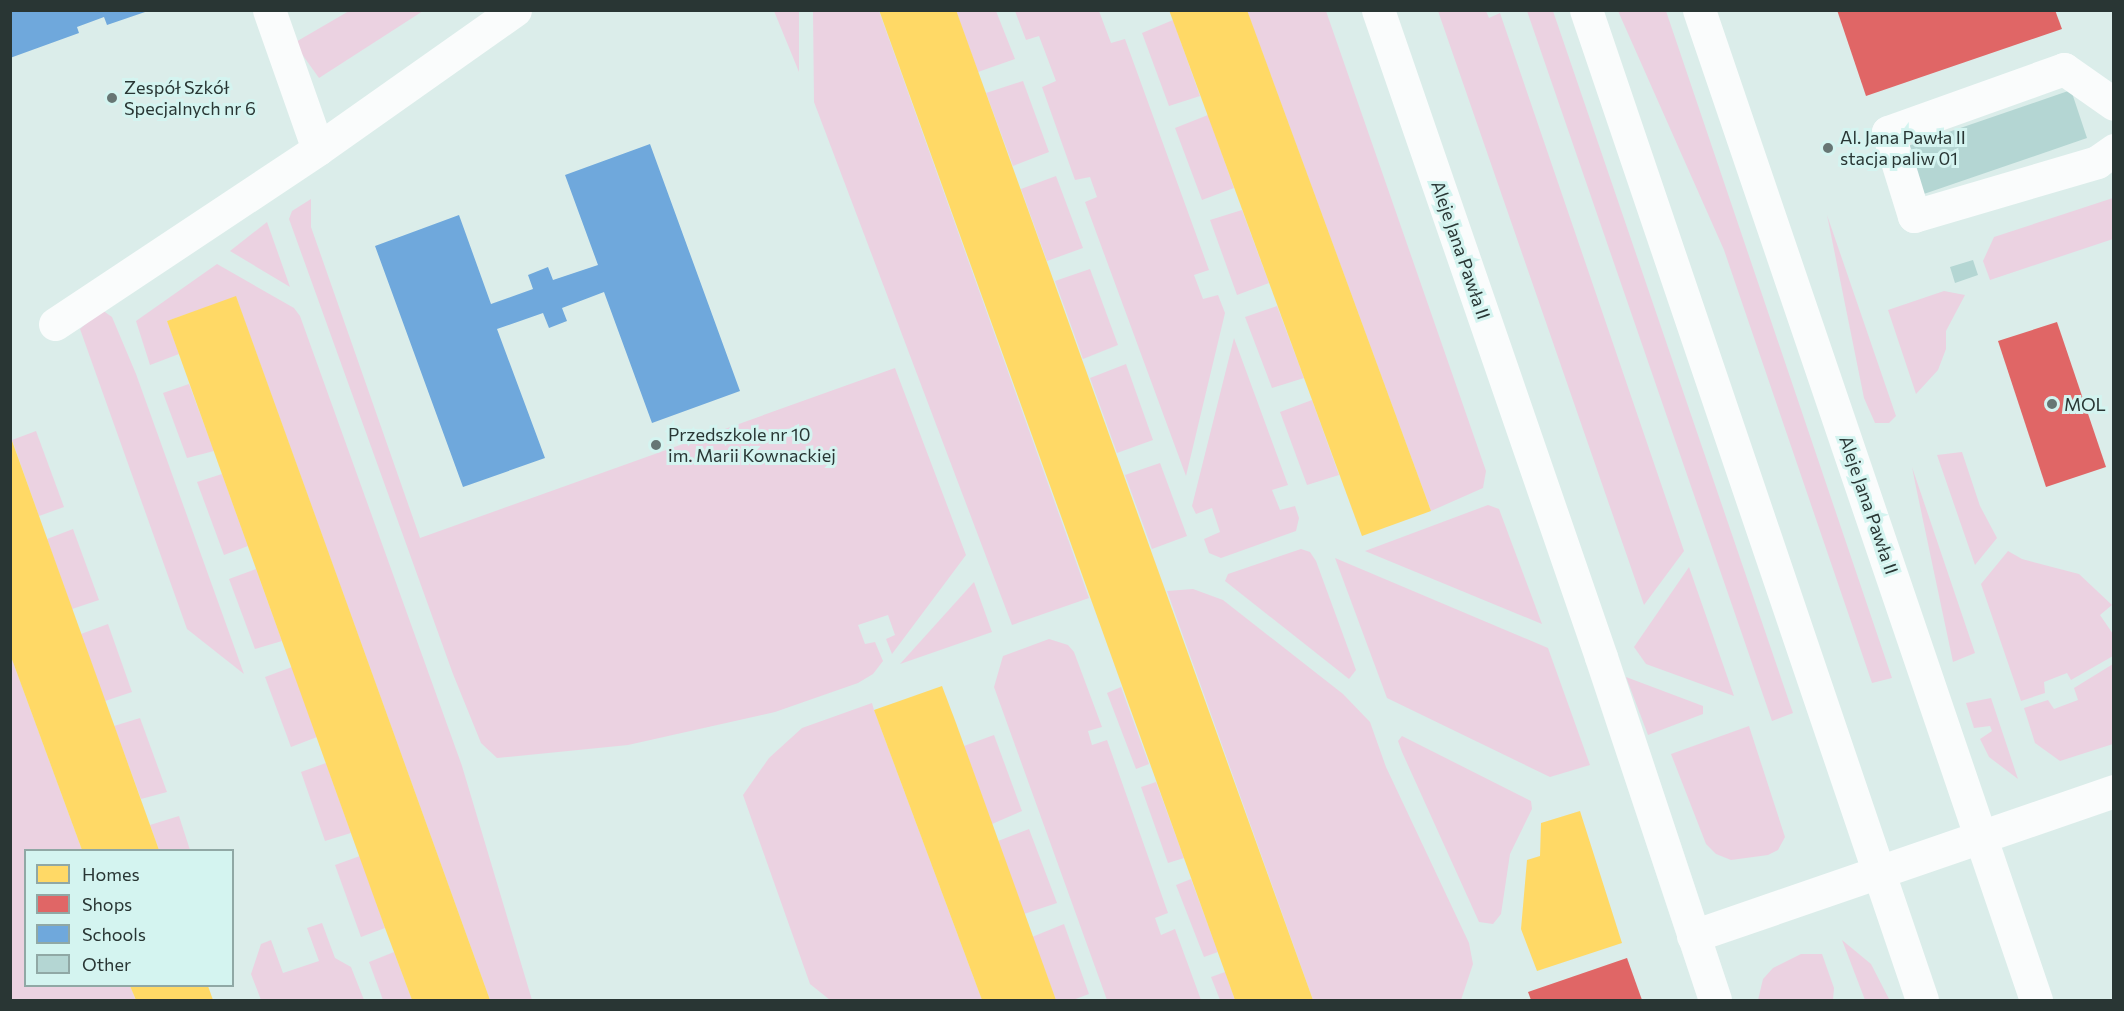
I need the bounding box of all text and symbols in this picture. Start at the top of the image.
place label: Zespół Szkół Specjalnych nr 6 [124,77,256,119]
marker: Zespół Szkół Specjalnych nr 6 [105,91,119,105]
place label: Al. Jana Pawła II stacja paliw 01 [1840,127,1966,170]
marker: Al. Jana Pawła II stacja paliw 01 [1821,141,1835,155]
street label: Aleje Jana Pawła II [1427,178,1495,322]
place label: MOL [2064,393,2106,415]
marker: MOL [2045,397,2059,411]
place label: Przedszkole nr 10 im. Marii Kownackiej [668,424,836,466]
street label: Aleje Jana Pawła II [1835,433,1903,577]
marker: Przedszkole nr 10 im. Marii Kownackiej [649,438,663,452]
legend [24,849,234,987]
text: Homes [82,863,140,885]
text: Shops [82,893,132,915]
text: Schools [82,923,146,945]
text: Other [82,953,131,975]

